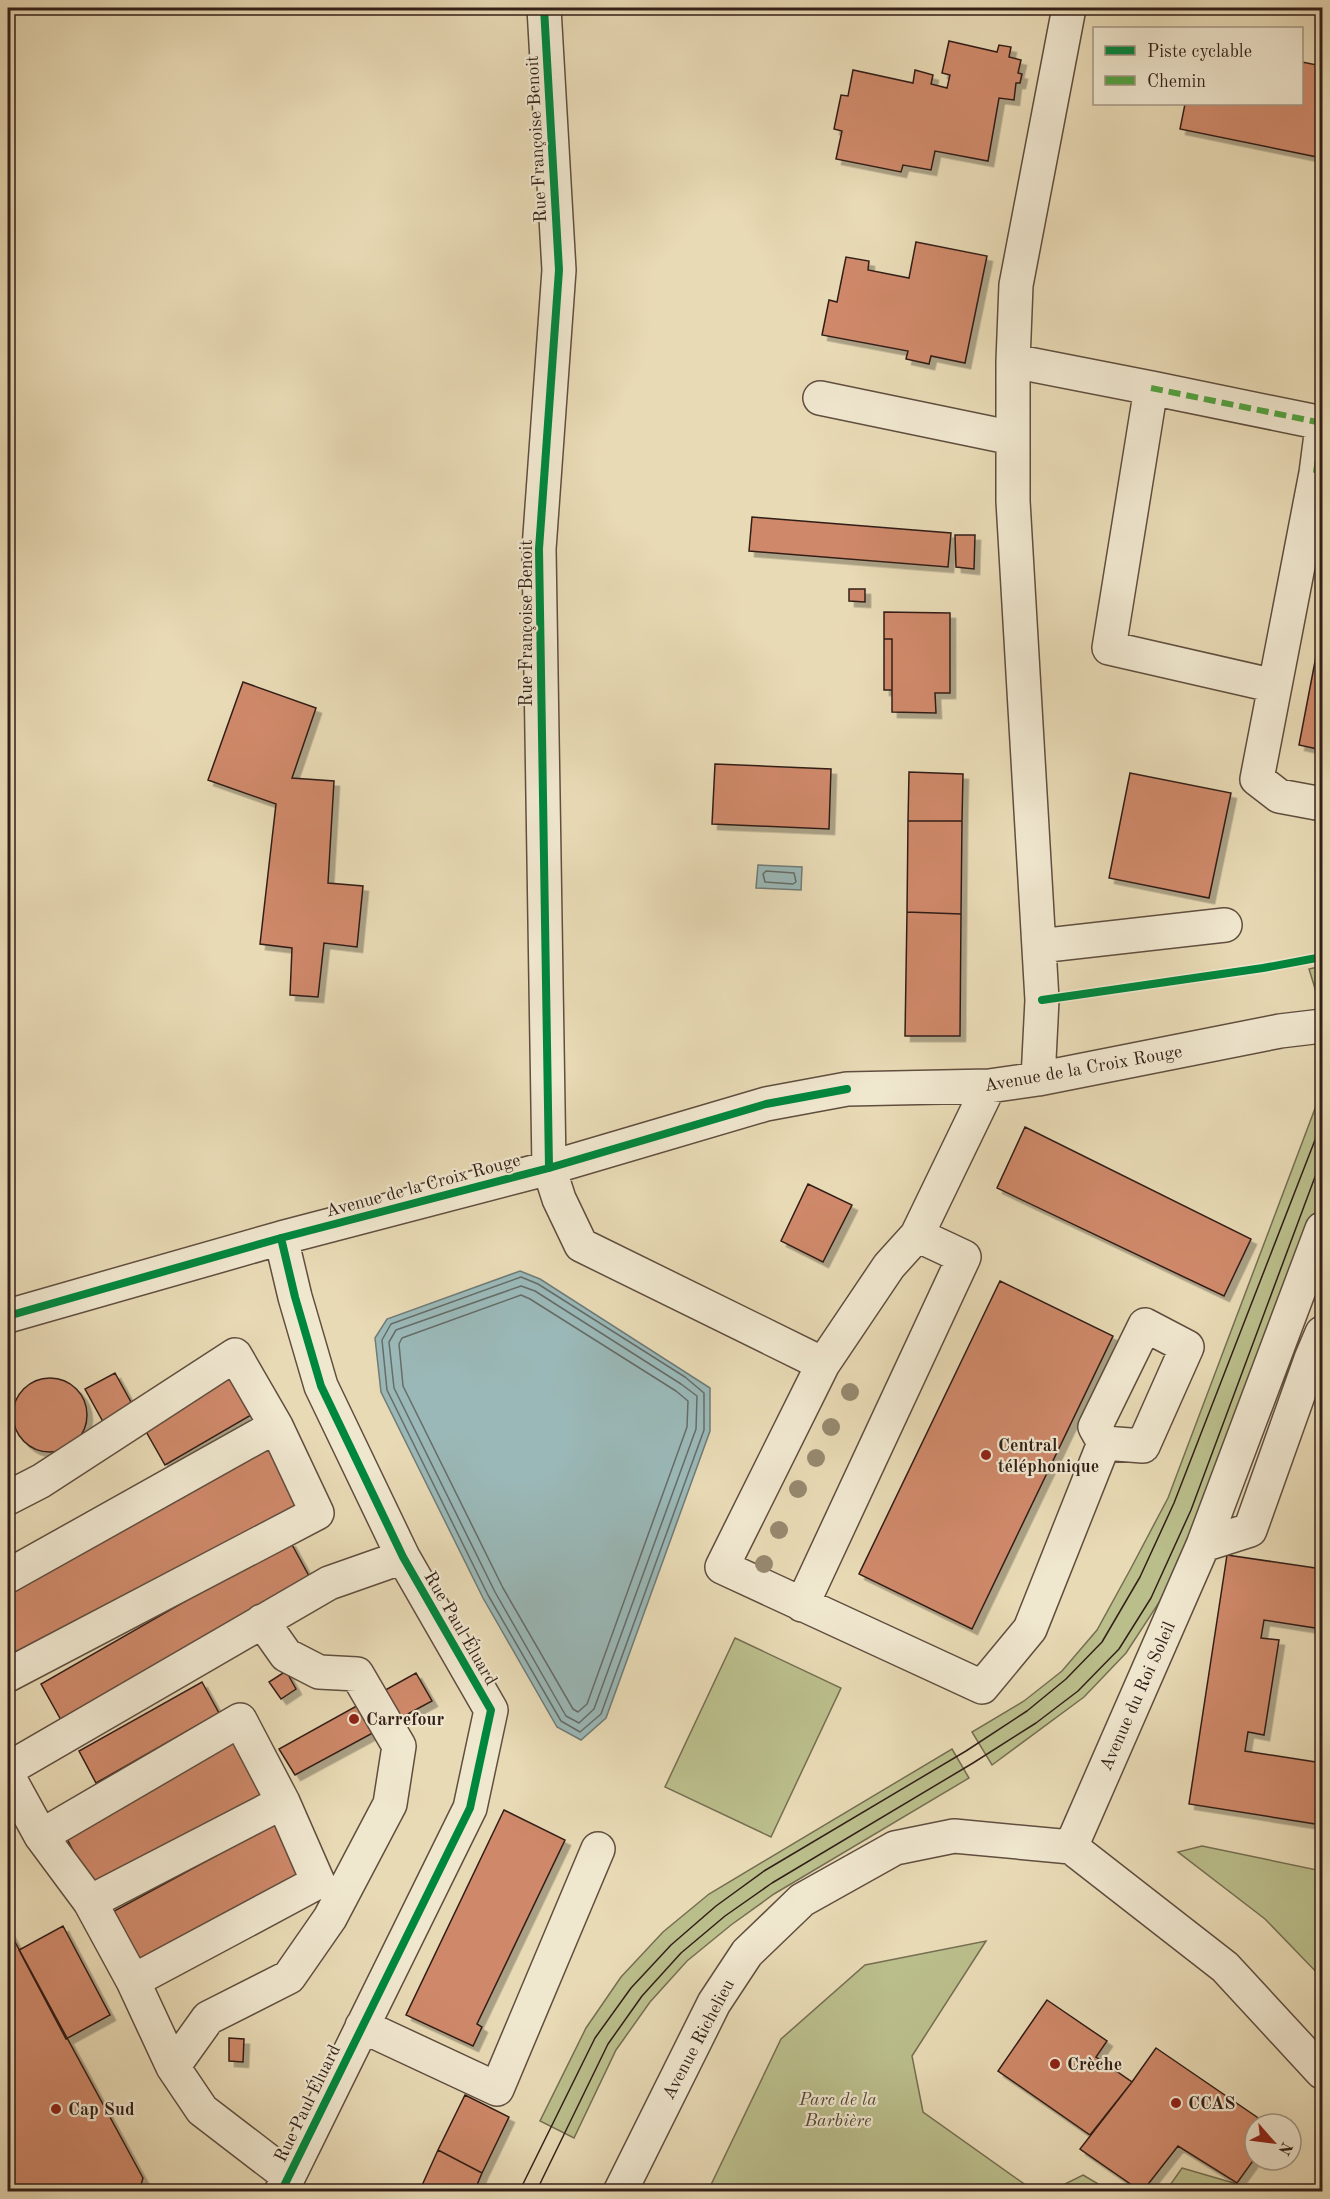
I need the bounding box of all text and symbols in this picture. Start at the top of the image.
legend [1093,27,1303,105]
text: Piste cyclable [1147,43,1252,61]
street label: Rue Françoise Benoit [524,55,550,223]
text: Chemin [1147,73,1206,91]
street label: Rue Françoise Benoit [518,539,536,707]
street label: Avenue de la Croix Rouge [983,1043,1184,1095]
street label: Avenue de la Croix Rouge [324,1151,523,1221]
place label: Central téléphonique [998,1437,1099,1476]
marker: Central téléphonique [979,1448,993,1462]
street label: Rue Paul Éluard [420,1566,503,1689]
street label: Avenue du Roi Soleil [1097,1619,1179,1774]
place label: Carrefour [366,1711,444,1729]
marker: Carrefour [347,1712,361,1726]
street label: Avenue Richelieu [660,1976,738,2103]
street label: Rue Paul Éluard [268,2040,344,2165]
place label: Crèche [1067,2056,1122,2074]
marker: Crèche [1048,2057,1062,2071]
park label: Parc de la Barbière [798,2091,877,2130]
place label: CCAS [1188,2095,1235,2113]
marker: CCAS [1169,2096,1183,2110]
place label: Cap Sud [68,2101,135,2119]
marker: Cap Sud [49,2102,63,2116]
north arrow [1243,2112,1303,2172]
text: N [1274,2139,1294,2158]

